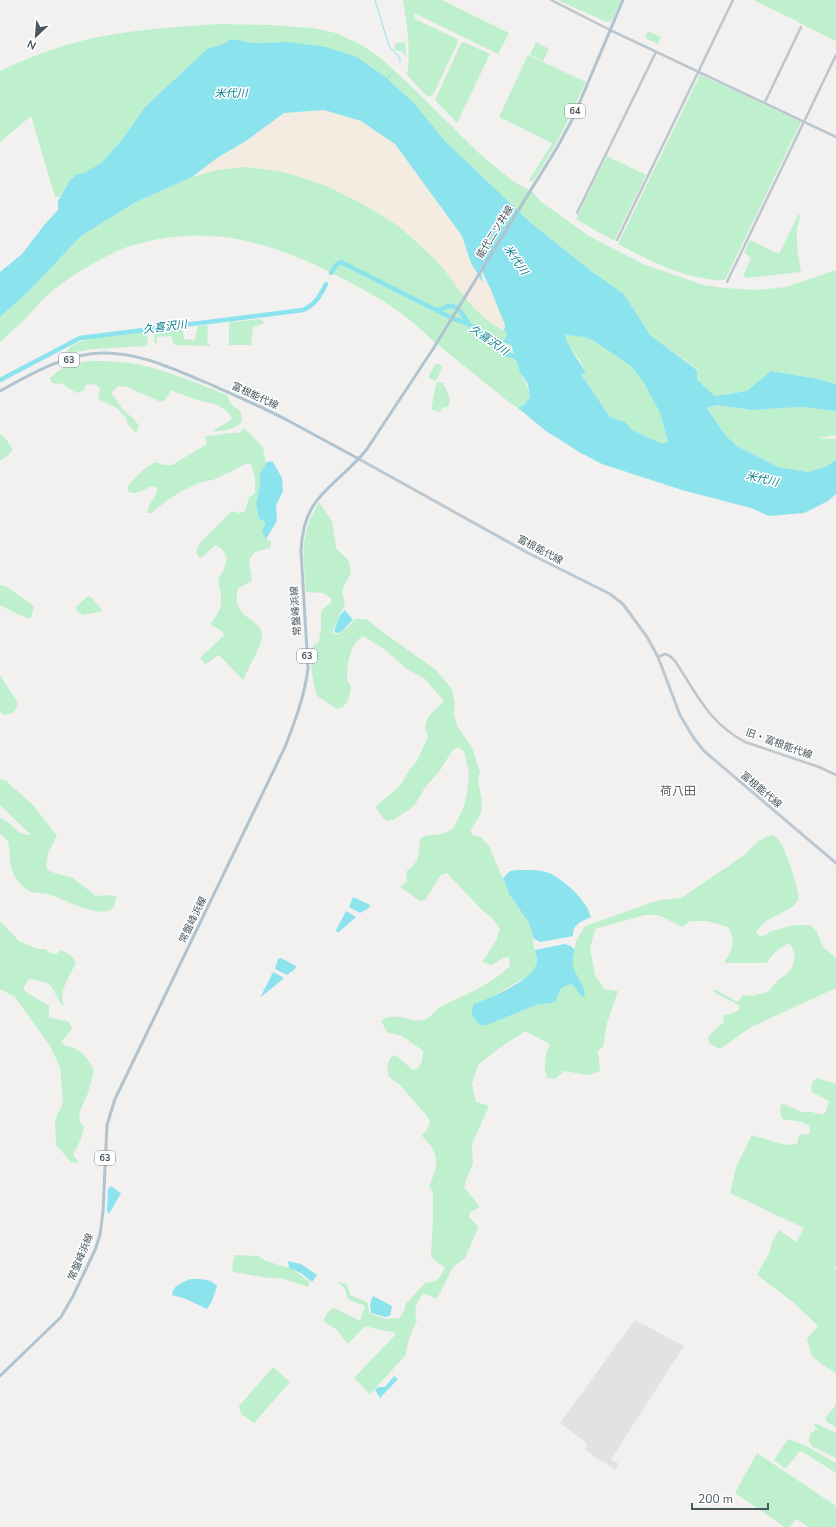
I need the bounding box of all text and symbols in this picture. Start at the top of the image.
north arrow [16,16,56,56]
text: N [25,36,39,53]
water label: 米代川 [215,86,248,101]
road number: 64 [565,104,585,118]
street label: 能代二ツ井線 [473,203,517,261]
water label: 米代川 [501,242,532,279]
water label: 久喜沢川 [142,317,189,337]
water label: 久喜沢川 [467,321,512,359]
road number: 63 [59,353,79,367]
street label: 富根能代線 [229,379,281,413]
water label: 米代川 [744,468,781,490]
street label: 富根能代線 [515,532,565,568]
street label: 常盤峰浜線 [287,586,305,636]
road number: 63 [297,649,317,663]
street label: 旧・富根能代線 [744,725,814,763]
street label: 富根能代線 [737,769,785,811]
district label: 荷八田 [660,783,696,799]
street label: 常盤峰浜線 [176,894,210,946]
road number: 63 [95,1151,115,1165]
street label: 常盤峰浜線 [65,1231,97,1283]
scale bar [692,1485,768,1511]
text: 200 m [698,1491,733,1507]

